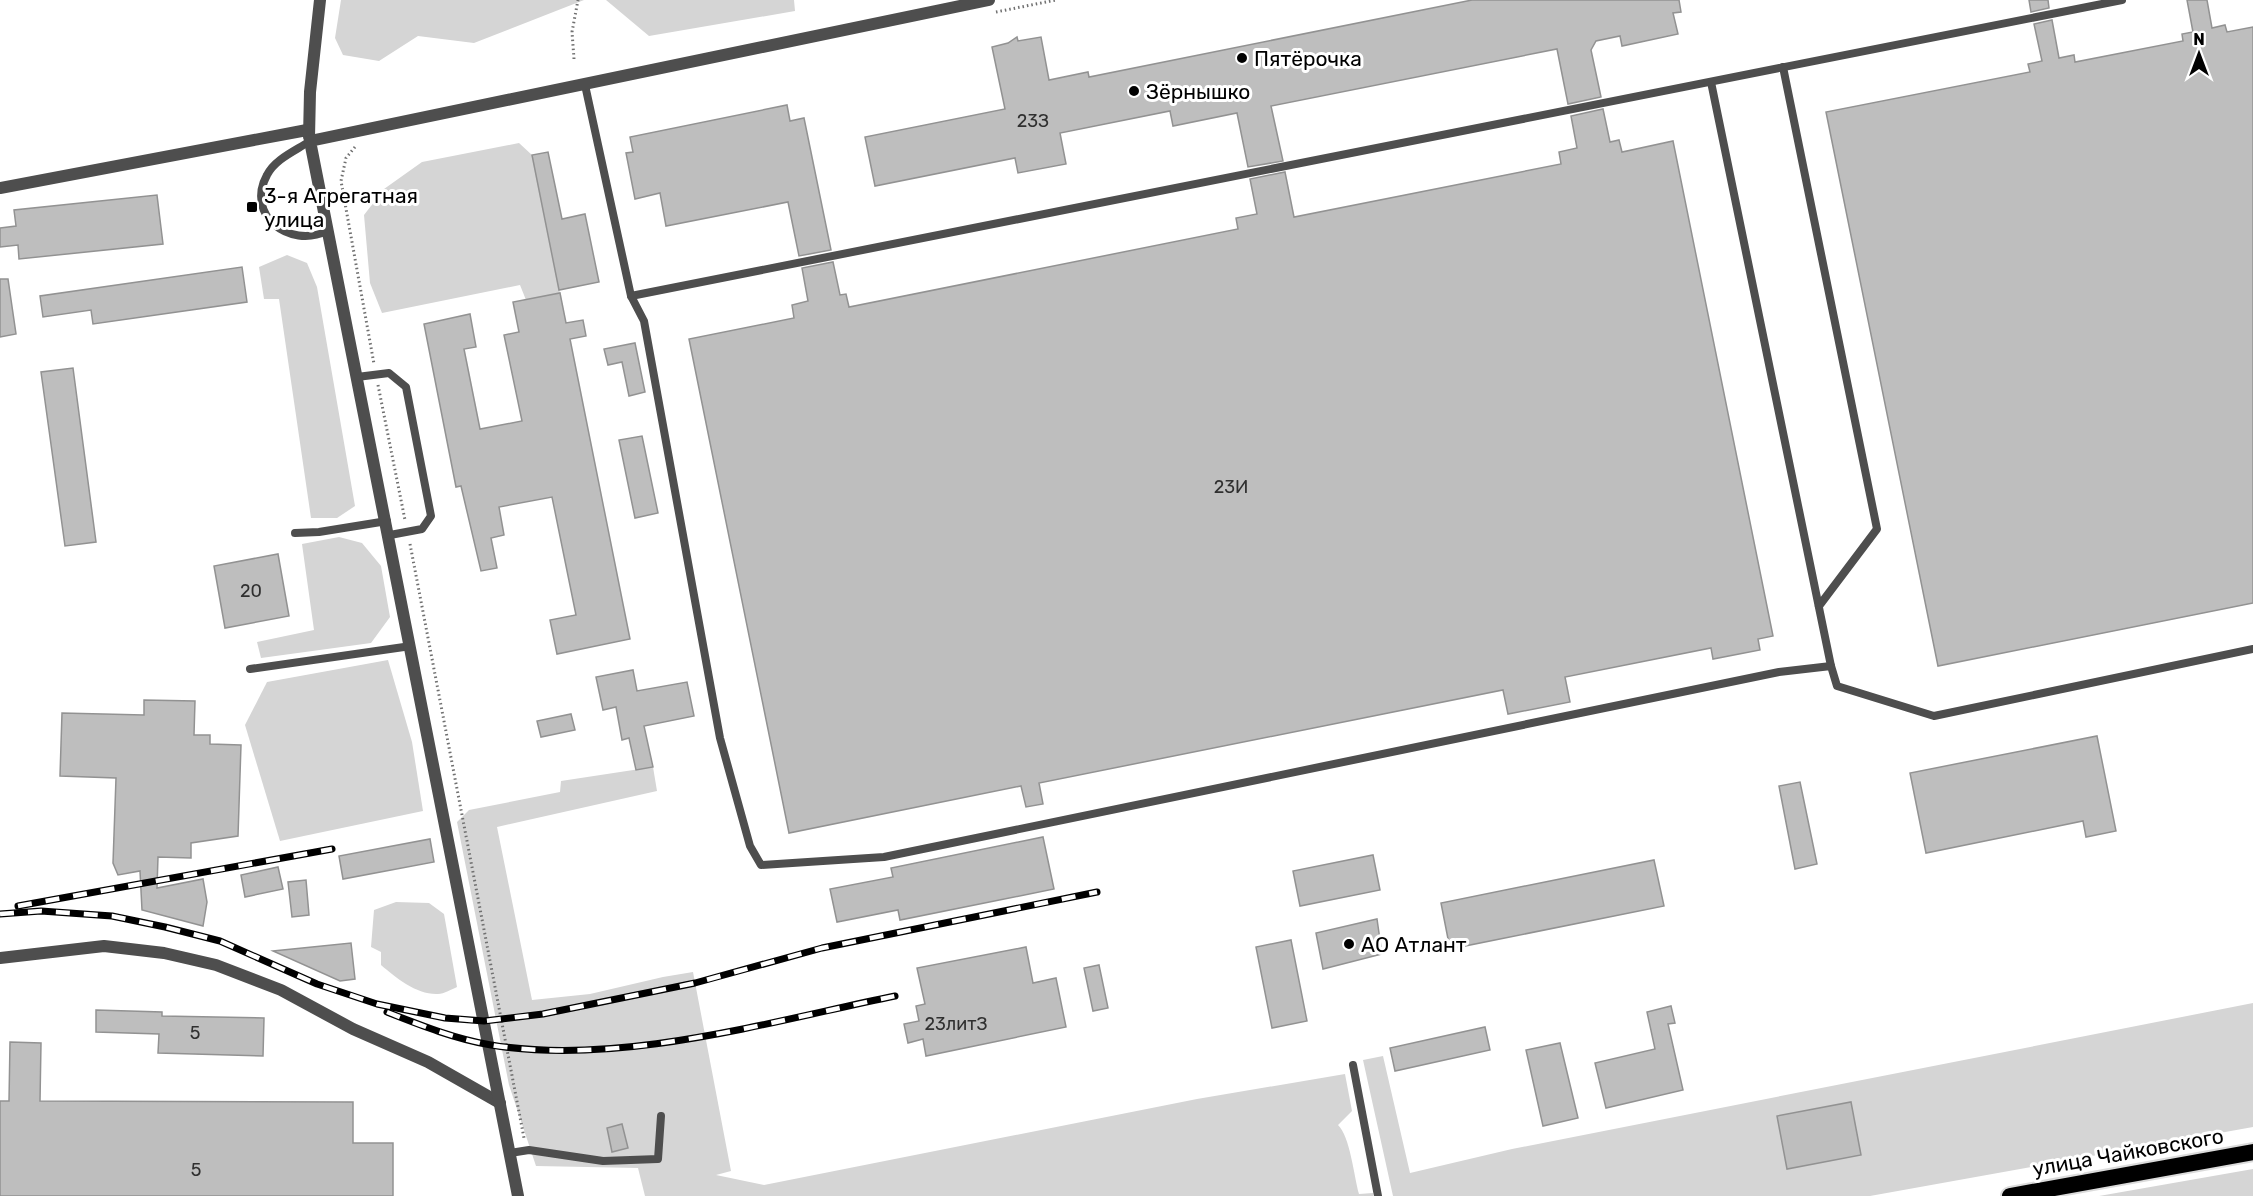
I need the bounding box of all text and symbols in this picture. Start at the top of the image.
north arrow [2169,24,2229,84]
text: N [2193,30,2205,49]
place label: Пятёрочка [1254,46,1362,71]
marker: Пятёрочка [1235,51,1249,65]
place label: Зёрнышко [1146,79,1250,104]
marker: Зёрнышко [1127,84,1141,98]
house number: 23З [1017,110,1049,132]
place label: 3-я Агрегатная улица [264,183,418,232]
marker: 3-я Агрегатная улица [245,200,259,214]
house number: 23И [1214,476,1248,498]
house number: 20 [240,580,262,602]
place label: АО Атлант [1361,932,1467,957]
marker: АО Атлант [1342,937,1356,951]
house number: 23литЗ [924,1013,988,1035]
house number: 5 [190,1022,200,1044]
street label: улица Чайковского [2031,1123,2225,1181]
house number: 5 [191,1159,201,1181]

